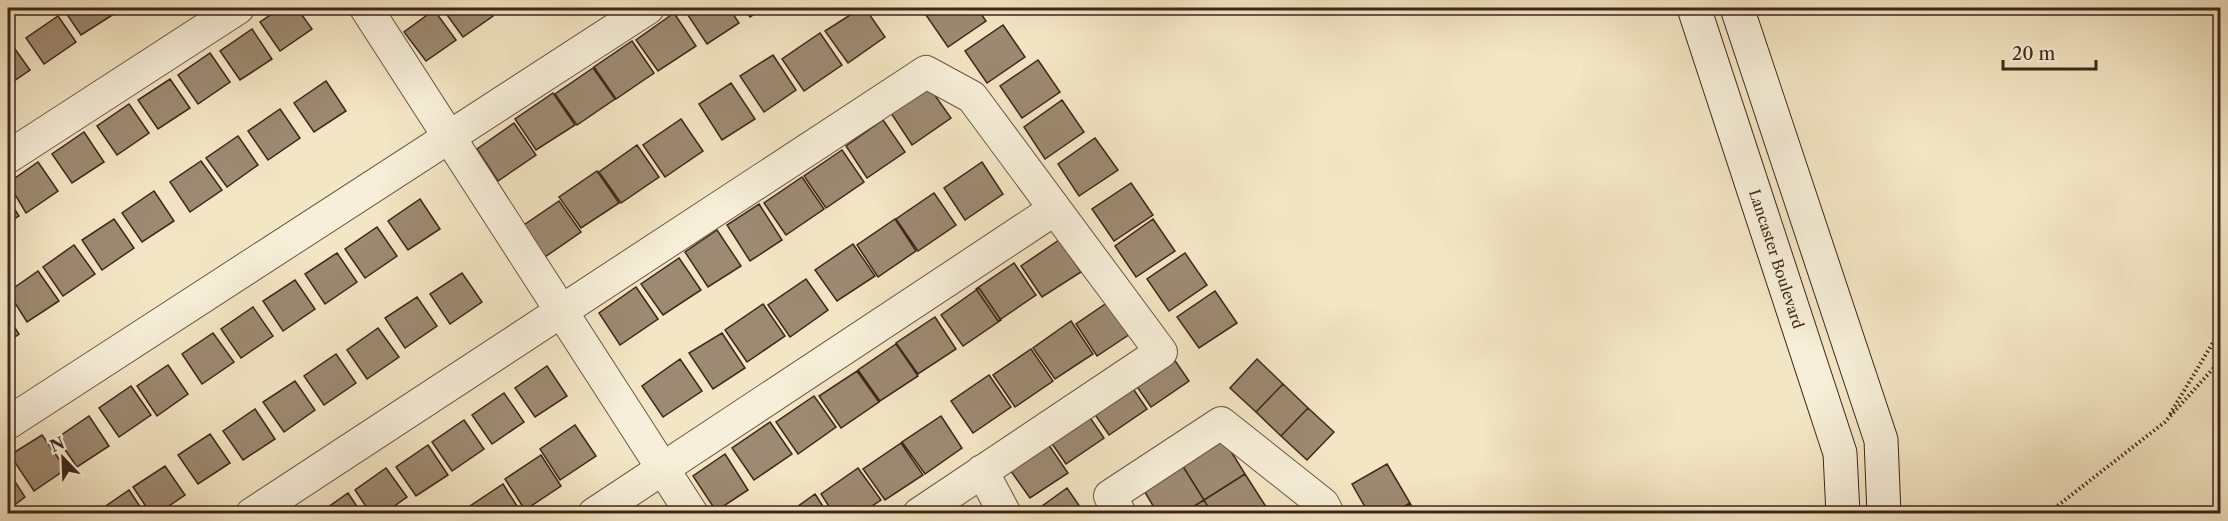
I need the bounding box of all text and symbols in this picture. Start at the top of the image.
scale bar [2003,33,2096,71]
text: 20 m [2012,43,2056,65]
street label: Lancaster Boulevard [1745,187,1808,331]
north arrow [33,428,93,488]
text: N [47,432,68,456]

